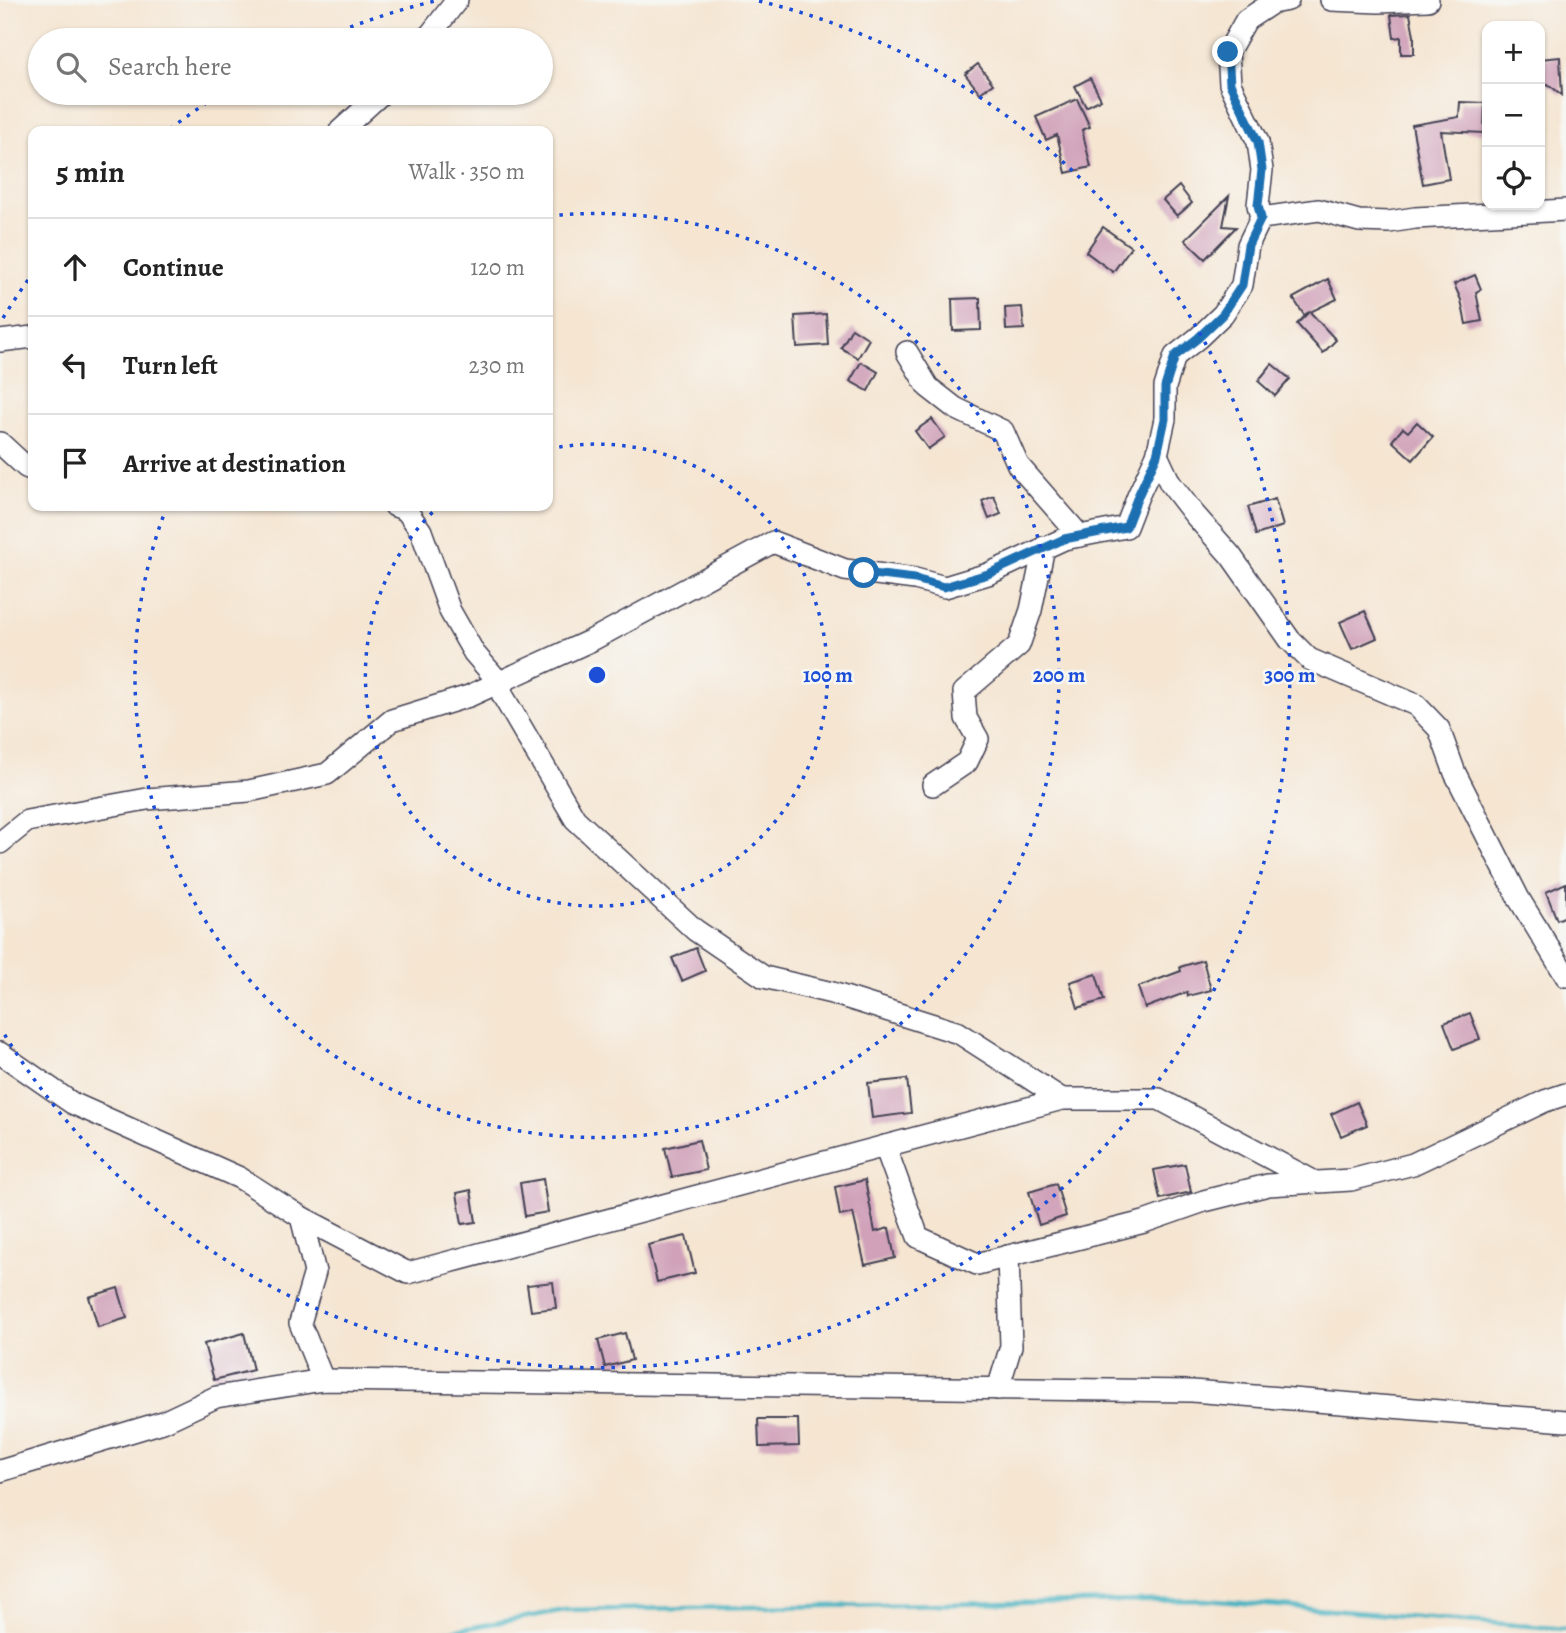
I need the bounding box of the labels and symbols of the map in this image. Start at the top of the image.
route end [1212,36,1243,67]
route start [848,557,879,588]
text: 100 m [803,661,853,689]
text: 200 m [1033,661,1086,689]
text: 300 m [1264,661,1316,689]
centre of rings [585,663,609,687]

